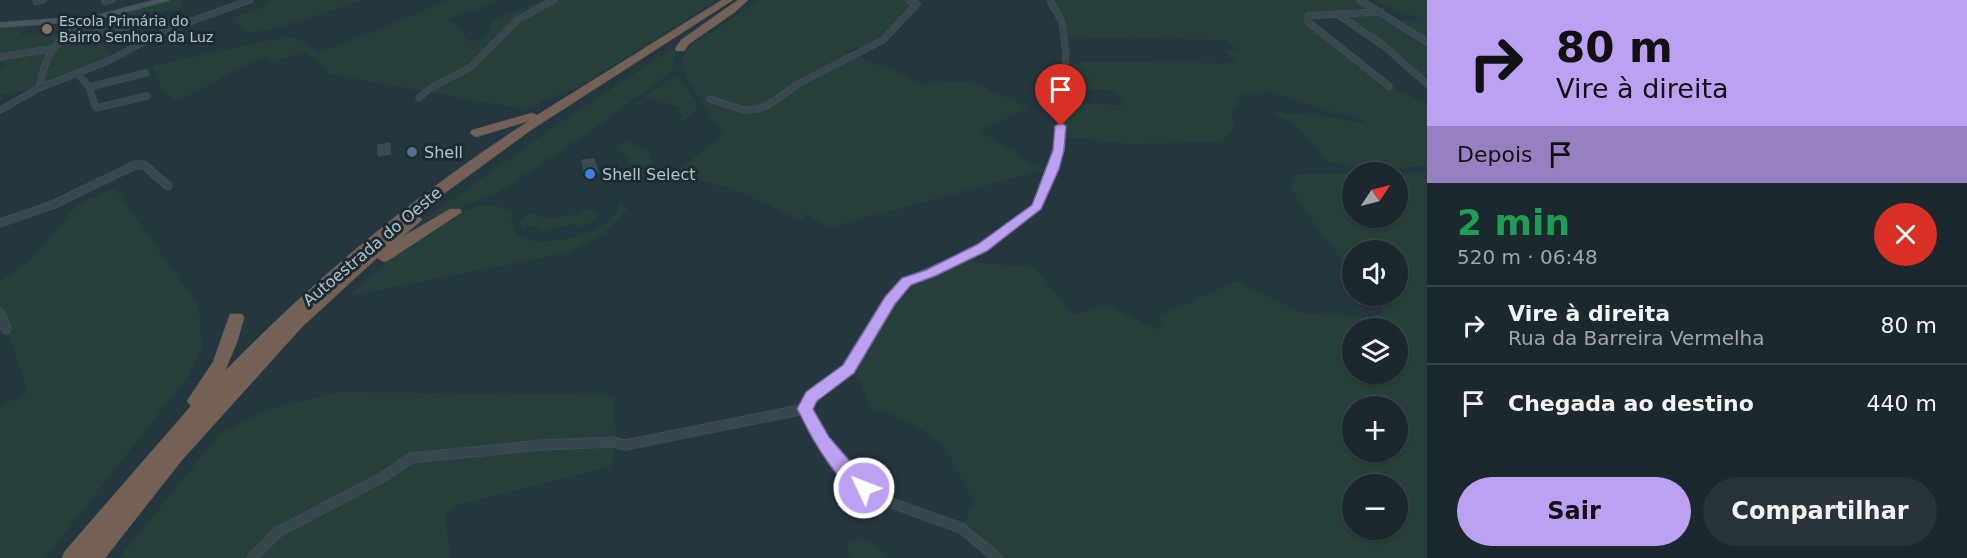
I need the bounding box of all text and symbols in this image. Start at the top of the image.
place label: Escola Primária do Bairro Senhora da Luz [59,13,213,45]
marker: Escola Primária do Bairro Senhora da Luz [40,22,54,36]
text: 80 m [1556,23,1673,72]
icon: right [1457,24,1535,102]
pin [1035,64,1086,126]
icon: arrive [1044,73,1077,106]
text: Vire à direita [1556,73,1729,104]
icon: arrive [1544,138,1577,171]
text: Depois [1457,142,1532,167]
place label: Shell [424,143,463,162]
marker: Shell [405,145,419,159]
north arrow [1342,162,1408,228]
map controls [1342,162,1408,540]
place label: Shell Select [602,165,695,184]
marker: Shell Select [583,167,597,181]
street label: Autoestrada do Oeste [299,183,445,310]
text: 2 min [1457,202,1570,243]
button: close [1874,203,1937,266]
button: sound [1342,240,1408,306]
text: 520 m · 06:48 [1457,245,1598,269]
text: Vire à direita [1508,301,1670,326]
icon: right [1457,309,1490,342]
text: 80 m [1881,313,1937,338]
button: layers [1342,318,1408,384]
text: Rua da Barreira Vermelha [1508,326,1765,350]
icon: arrive [1457,387,1490,420]
text: Chegada ao destino [1508,391,1754,416]
text: 440 m [1867,391,1937,416]
button: + [1342,396,1408,462]
position arrow [832,456,896,520]
button: − [1342,474,1408,540]
button: Sair [1457,477,1691,546]
button: Compartilhar [1703,477,1937,546]

